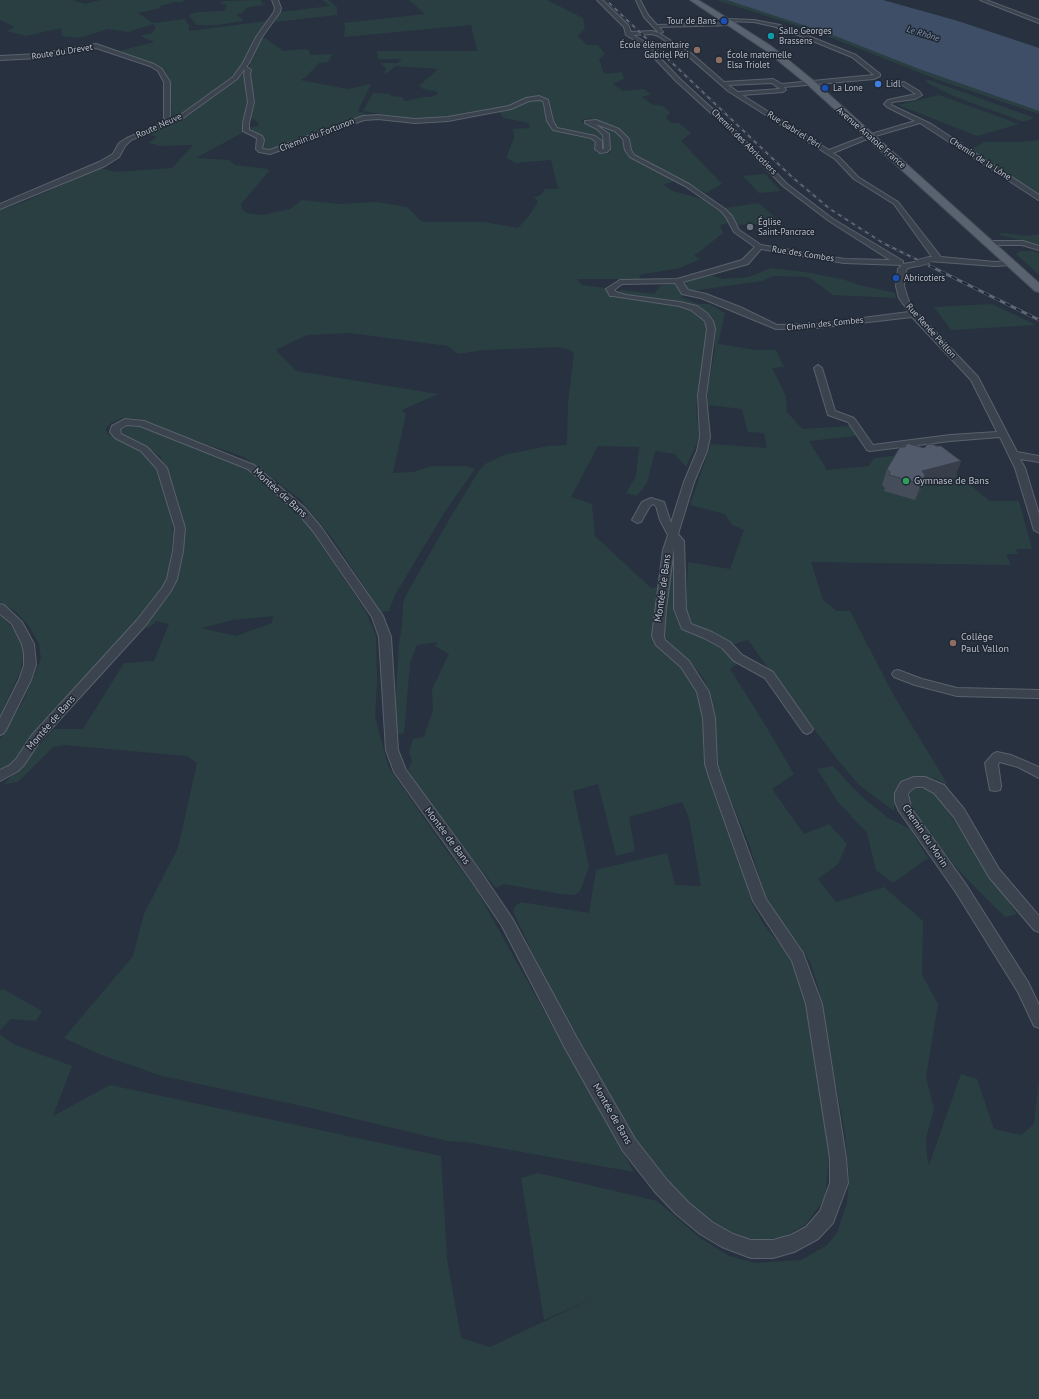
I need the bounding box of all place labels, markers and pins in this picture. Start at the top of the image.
place label: Tour de Bans [667,16,716,26]
marker: Tour de Bans [719,16,729,26]
place label: Salle Georges Brassens [779,26,832,47]
marker: Salle Georges Brassens [766,31,776,41]
place label: École élémentaire Gabriel Péri [620,40,689,61]
marker: École élémentaire Gabriel Péri [692,45,702,55]
place label: École maternelle Elsa Triolet [727,50,792,71]
marker: École maternelle Elsa Triolet [714,55,724,65]
marker: Lidl [873,79,883,89]
place label: Lidl [886,79,901,89]
marker: La Lone [820,83,830,93]
place label: La Lone [833,83,863,93]
place label: Église Saint-Pancrace [758,217,815,238]
marker: Église Saint-Pancrace [745,222,755,232]
marker: Abricotiers [891,273,901,283]
place label: Abricotiers [904,273,945,283]
place label: Gymnase de Bans [914,475,989,487]
marker: Gymnase de Bans [901,476,911,486]
place label: Collège Paul Vallon [961,631,1009,654]
marker: Collège Paul Vallon [948,638,958,648]

